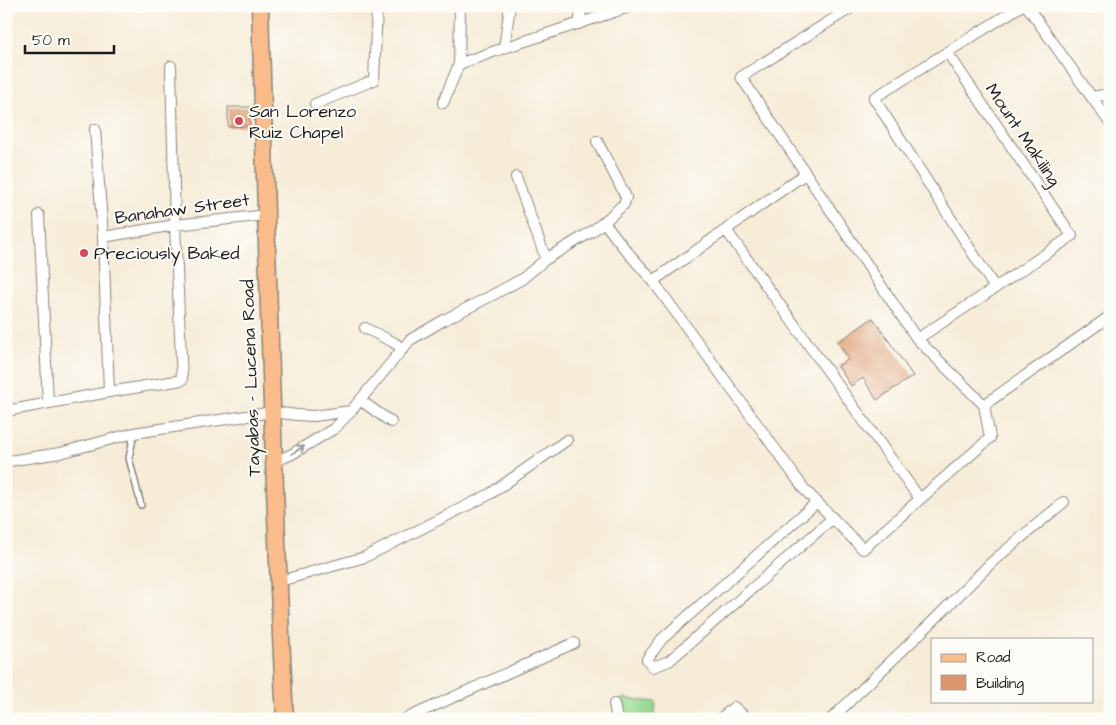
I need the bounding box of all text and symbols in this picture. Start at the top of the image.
scale bar [25,22,114,54]
text: 50 m [32,30,70,51]
street label: Mount Makiling [978,79,1067,192]
place label: San Lorenzo Ruiz Chapel [249,99,356,145]
marker: San Lorenzo Ruiz Chapel [233,115,245,127]
street label: Banahaw Street [113,187,252,231]
place label: Preciously Baked [94,241,239,267]
marker: Preciously Baked [78,247,90,259]
street label: Tayabas - Lucena Road [235,279,268,477]
one-way arrow [291,445,305,455]
legend [931,638,1094,702]
text: Road [976,647,1011,668]
text: Building [976,673,1024,695]

